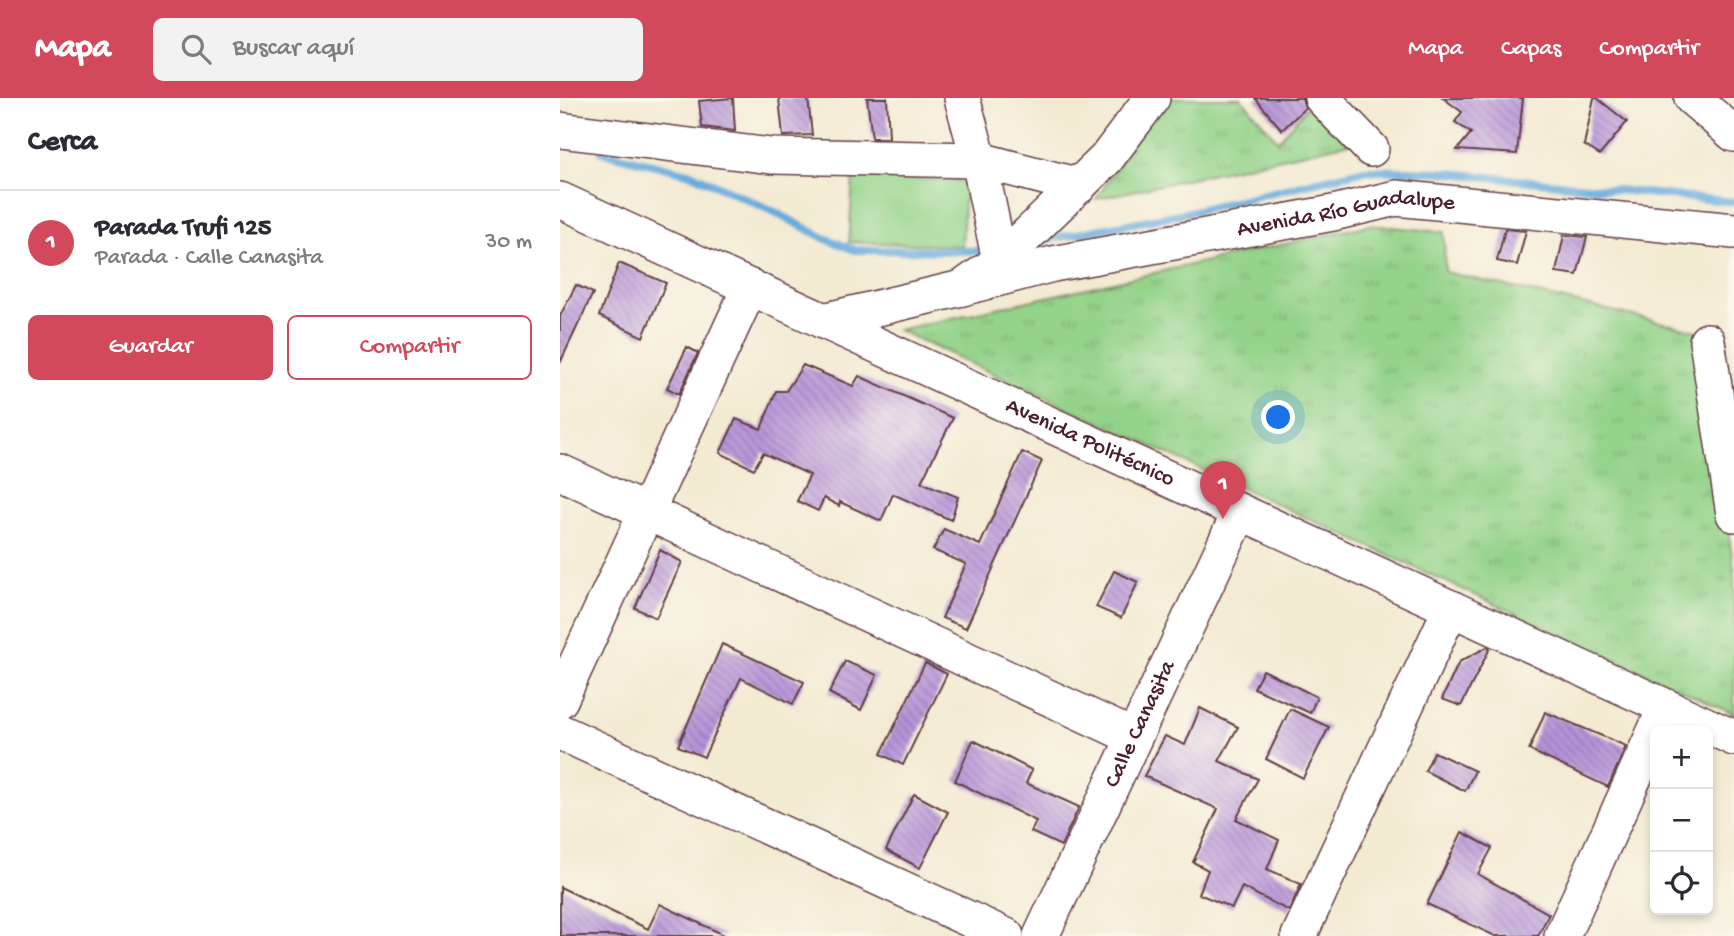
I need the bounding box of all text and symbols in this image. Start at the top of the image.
search box [153,18,643,81]
text: Mapa [35,30,111,68]
icon: search [177,30,215,68]
text: Buscar aquí [233,34,354,65]
text: Mapa [1408,35,1463,64]
text: Capas [1501,35,1561,64]
text: Compartir [1599,35,1699,64]
text: Cerca [28,126,97,161]
street label: Avenida Río Guadalupe [1235,184,1457,244]
text: Parada Trufi 125 [95,214,271,245]
text: 1 [46,229,56,256]
text: 30 m [485,229,532,256]
text: Parada · Calle Canasita [95,245,323,272]
button: Guardar [28,315,273,380]
button: Compartir [287,315,532,380]
street label: Avenida Politécnico [1001,393,1179,493]
your location [1261,400,1295,434]
pin: 1 [1200,461,1246,519]
street label: Calle Canasita [1099,655,1182,792]
map controls [1650,726,1713,915]
button: + [1650,726,1713,789]
button: − [1650,789,1713,852]
button: locate [1650,852,1713,915]

